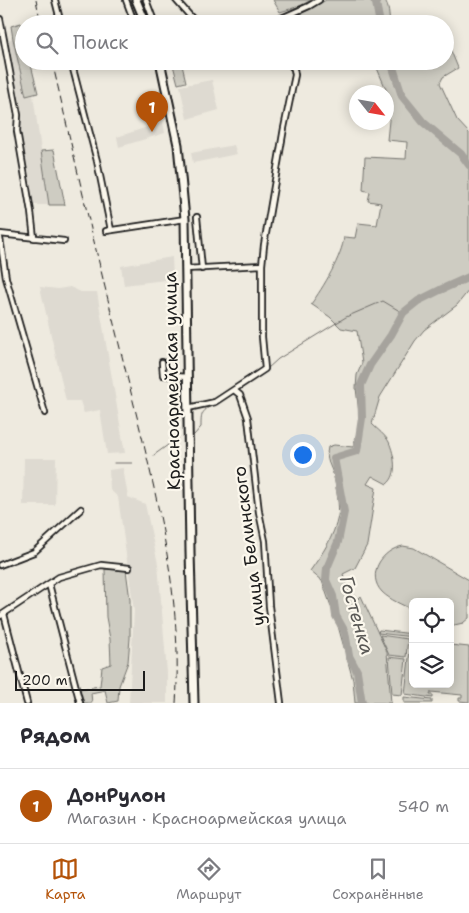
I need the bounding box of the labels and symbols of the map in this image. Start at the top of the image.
north arrow [349,85,394,130]
pin: 1 [136,91,168,132]
street label: Красноармейская улица [158,271,186,491]
your location [290,442,316,468]
street label: улица Белинского [227,465,271,627]
water label: Гостенка [334,572,380,658]
scale bar [15,668,145,691]

